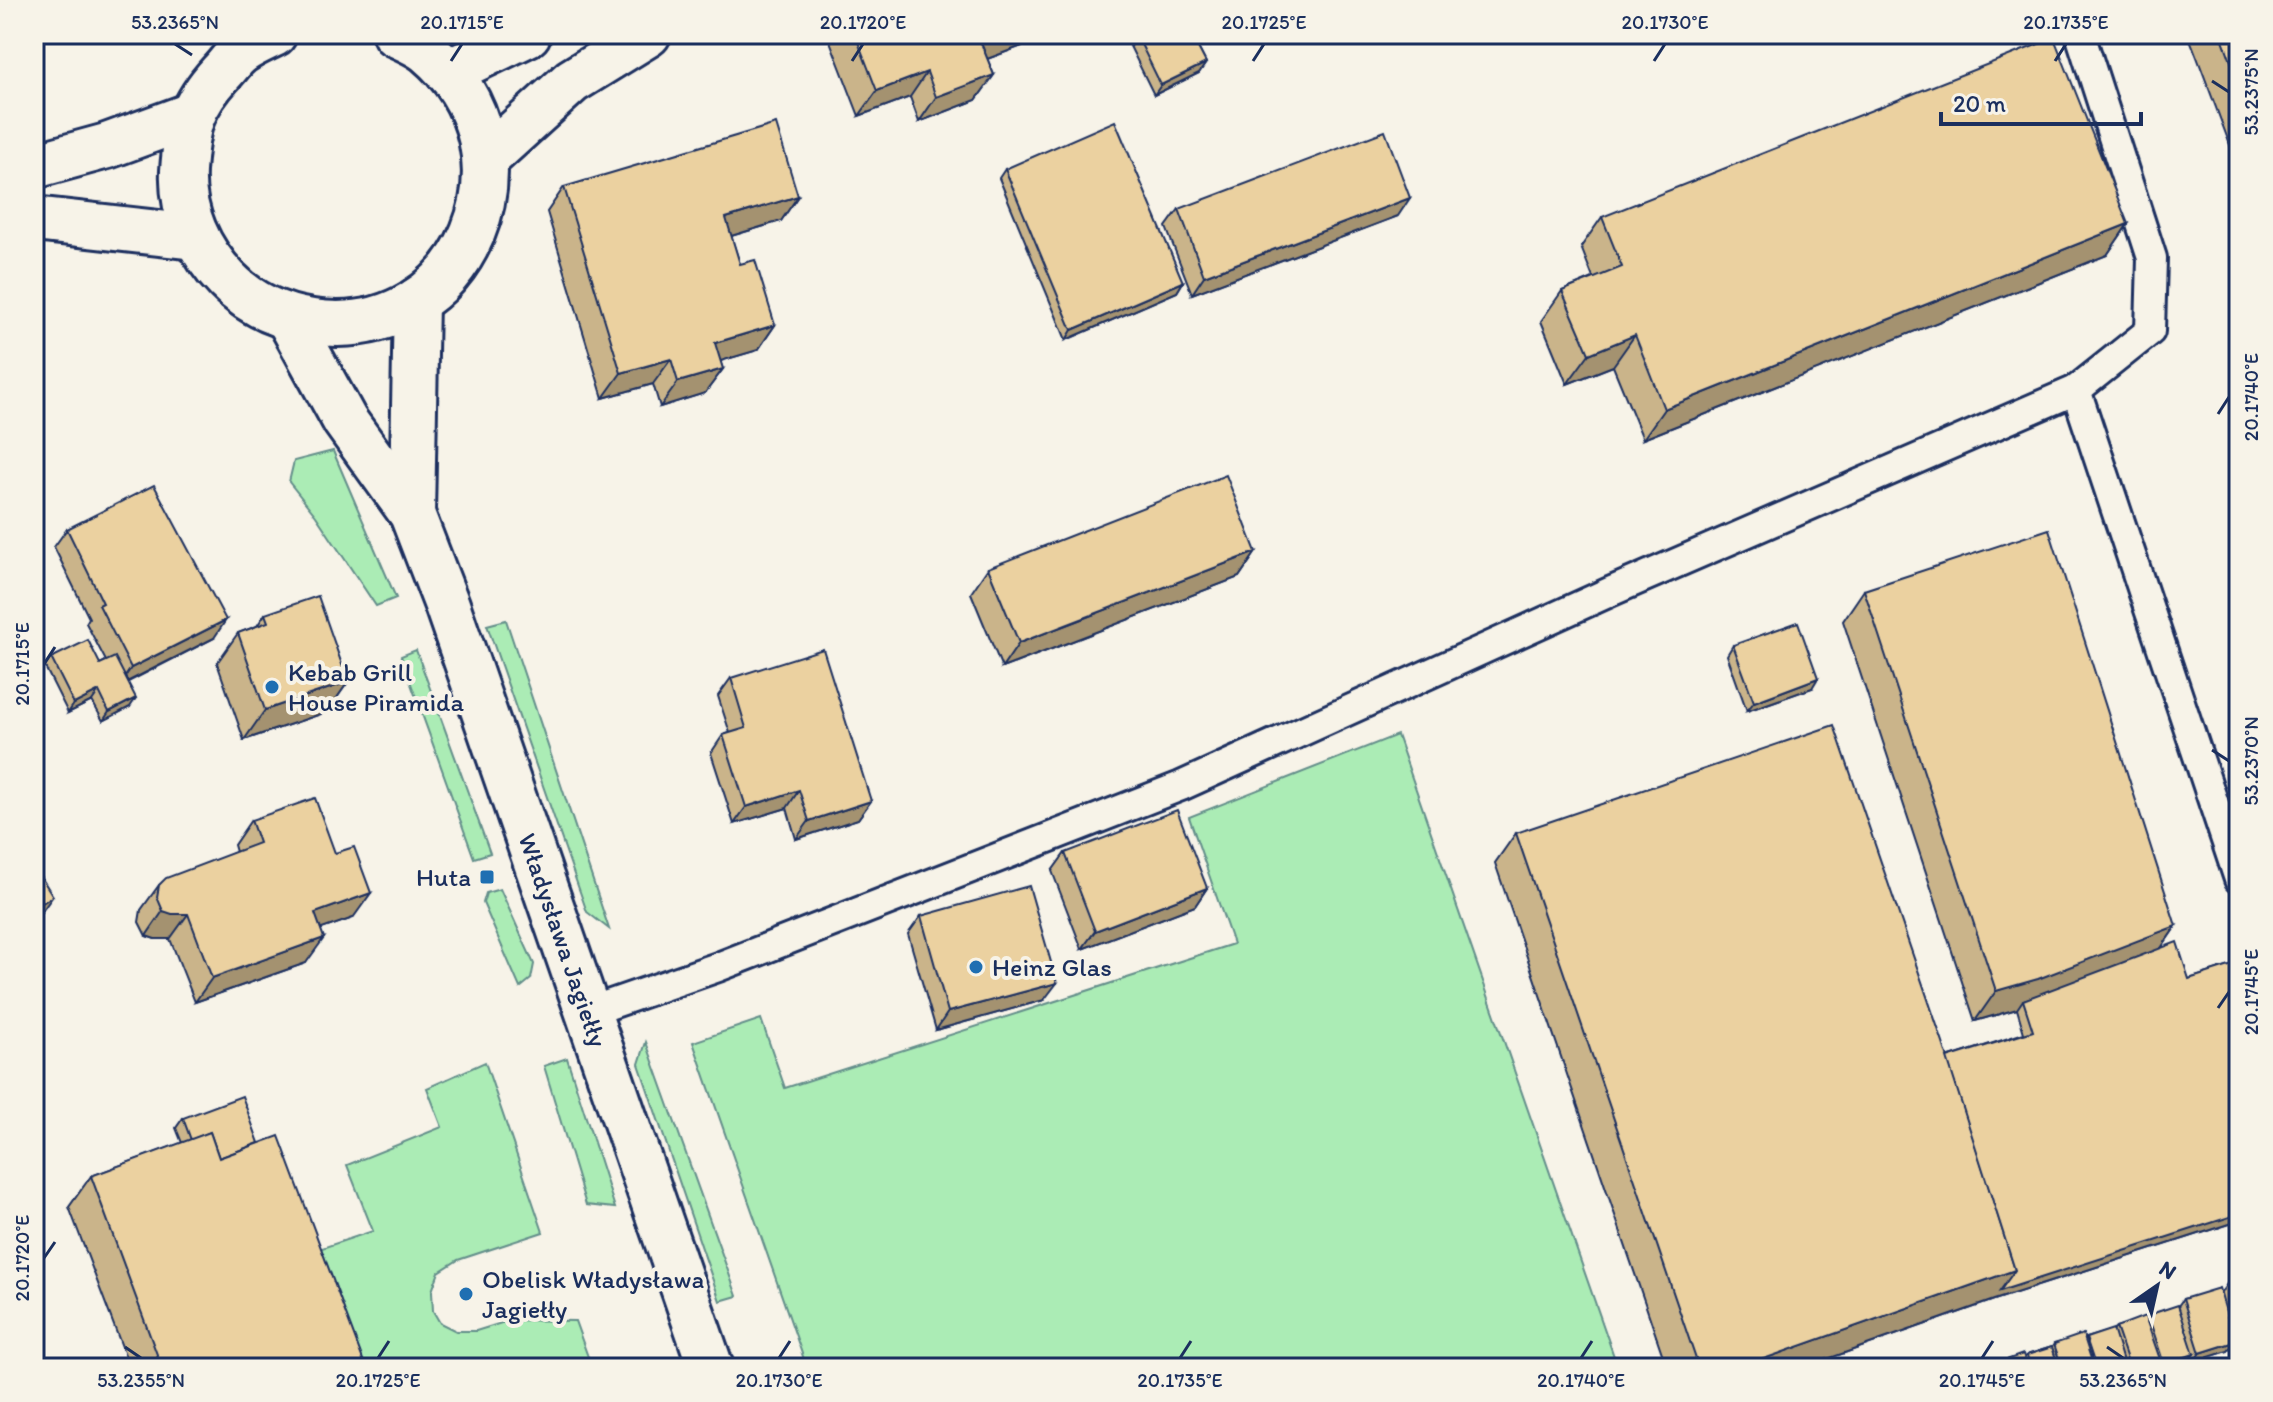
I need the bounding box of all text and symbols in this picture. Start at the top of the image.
text: 53.2365°N [131,10,219,34]
text: 20.1715°E [420,10,504,34]
text: 20.1720°E [820,10,906,34]
text: 20.1725°E [1222,10,1306,34]
text: 20.1730°E [1621,10,1709,34]
text: 20.1735°E [2023,10,2109,34]
text: 53.2375°N [2239,48,2263,136]
scale bar [1941,76,2141,126]
text: 20 m [1953,89,2006,118]
text: 20.1740°E [2239,353,2263,441]
text: 20.1715°E [10,622,34,706]
place label: Kebab Grill House Piramida [288,656,464,718]
marker: Kebab Grill House Piramida [263,678,281,696]
text: 53.2370°N [2239,716,2263,806]
street label: Władysława Jagiełły [511,829,615,1051]
place label: Huta [416,861,471,893]
marker: Huta [478,868,496,886]
text: 20.1745°E [2239,949,2263,1035]
place label: Heinz Glas [992,951,1112,983]
marker: Heinz Glas [967,958,985,976]
text: 20.1720°E [10,1215,34,1301]
north arrow [2117,1246,2197,1326]
text: N [2154,1254,2182,1285]
place label: Obelisk Władysława Jagiełły [482,1263,704,1325]
marker: Obelisk Władysława Jagiełły [457,1285,475,1303]
text: 53.2355°N [97,1368,185,1392]
text: 20.1725°E [336,1368,420,1392]
text: 20.1730°E [735,1368,823,1392]
text: 20.1735°E [1137,1368,1223,1392]
text: 20.1740°E [1537,1368,1625,1392]
text: 20.1745°E [1939,1368,2025,1392]
text: 53.2365°N [2079,1368,2167,1392]

